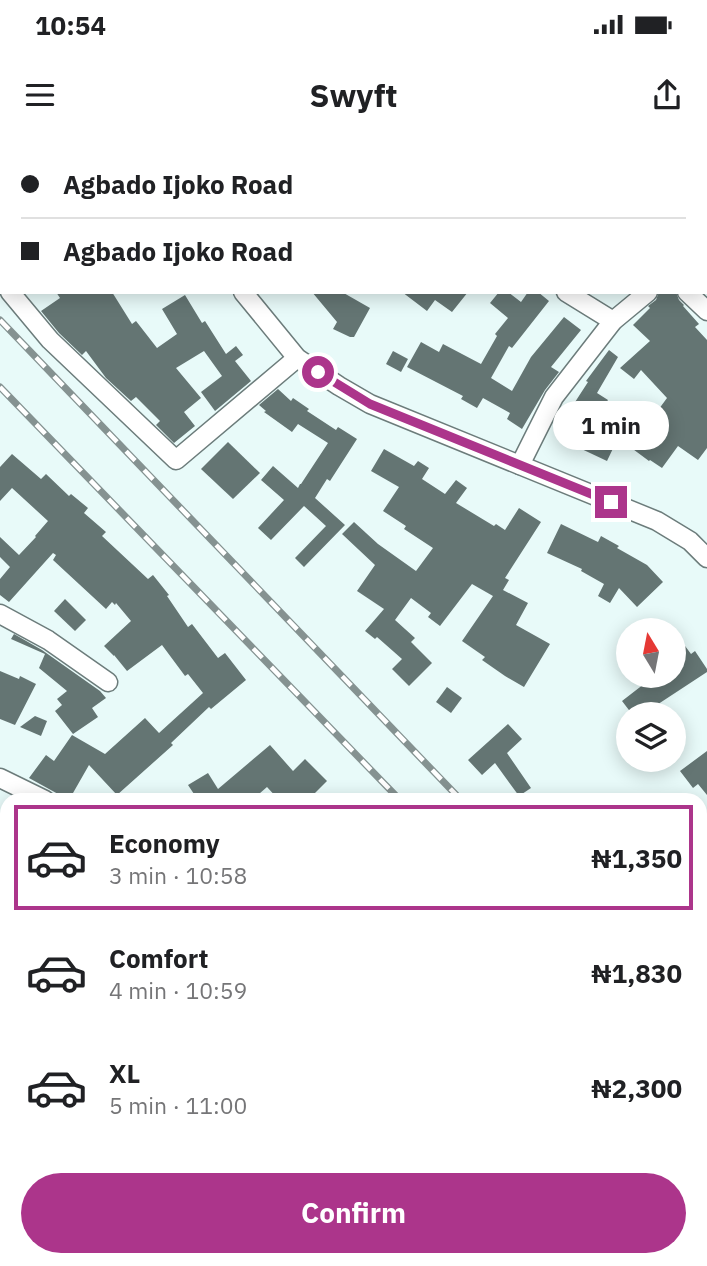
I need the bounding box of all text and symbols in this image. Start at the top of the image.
text: 10:54 [35,8,106,42]
text: Swyft [309,74,398,116]
icon: menu [21,76,59,114]
icon: share [648,76,686,114]
text: Agbado Ijoko Road [63,167,293,201]
text: Agbado Ijoko Road [63,234,293,268]
route start [302,356,334,388]
callout: 1 min [553,400,669,450]
text: 1 min [581,410,641,440]
route end [595,486,627,518]
north arrow [616,618,686,688]
map controls [616,618,686,772]
button: layers [616,702,686,772]
icon: car [25,826,88,889]
text: Economy [109,826,220,860]
text: ₦1,350 [591,841,682,875]
text: 3 min · 10:58 [109,860,247,890]
icon: car [25,941,88,1004]
text: Comfort [109,941,208,975]
text: ₦1,830 [591,956,682,990]
text: 4 min · 10:59 [109,975,247,1005]
icon: car [25,1056,88,1119]
text: XL [109,1056,140,1090]
text: ₦2,300 [591,1071,682,1105]
text: 5 min · 11:00 [109,1090,247,1120]
button: Confirm [21,1173,686,1253]

